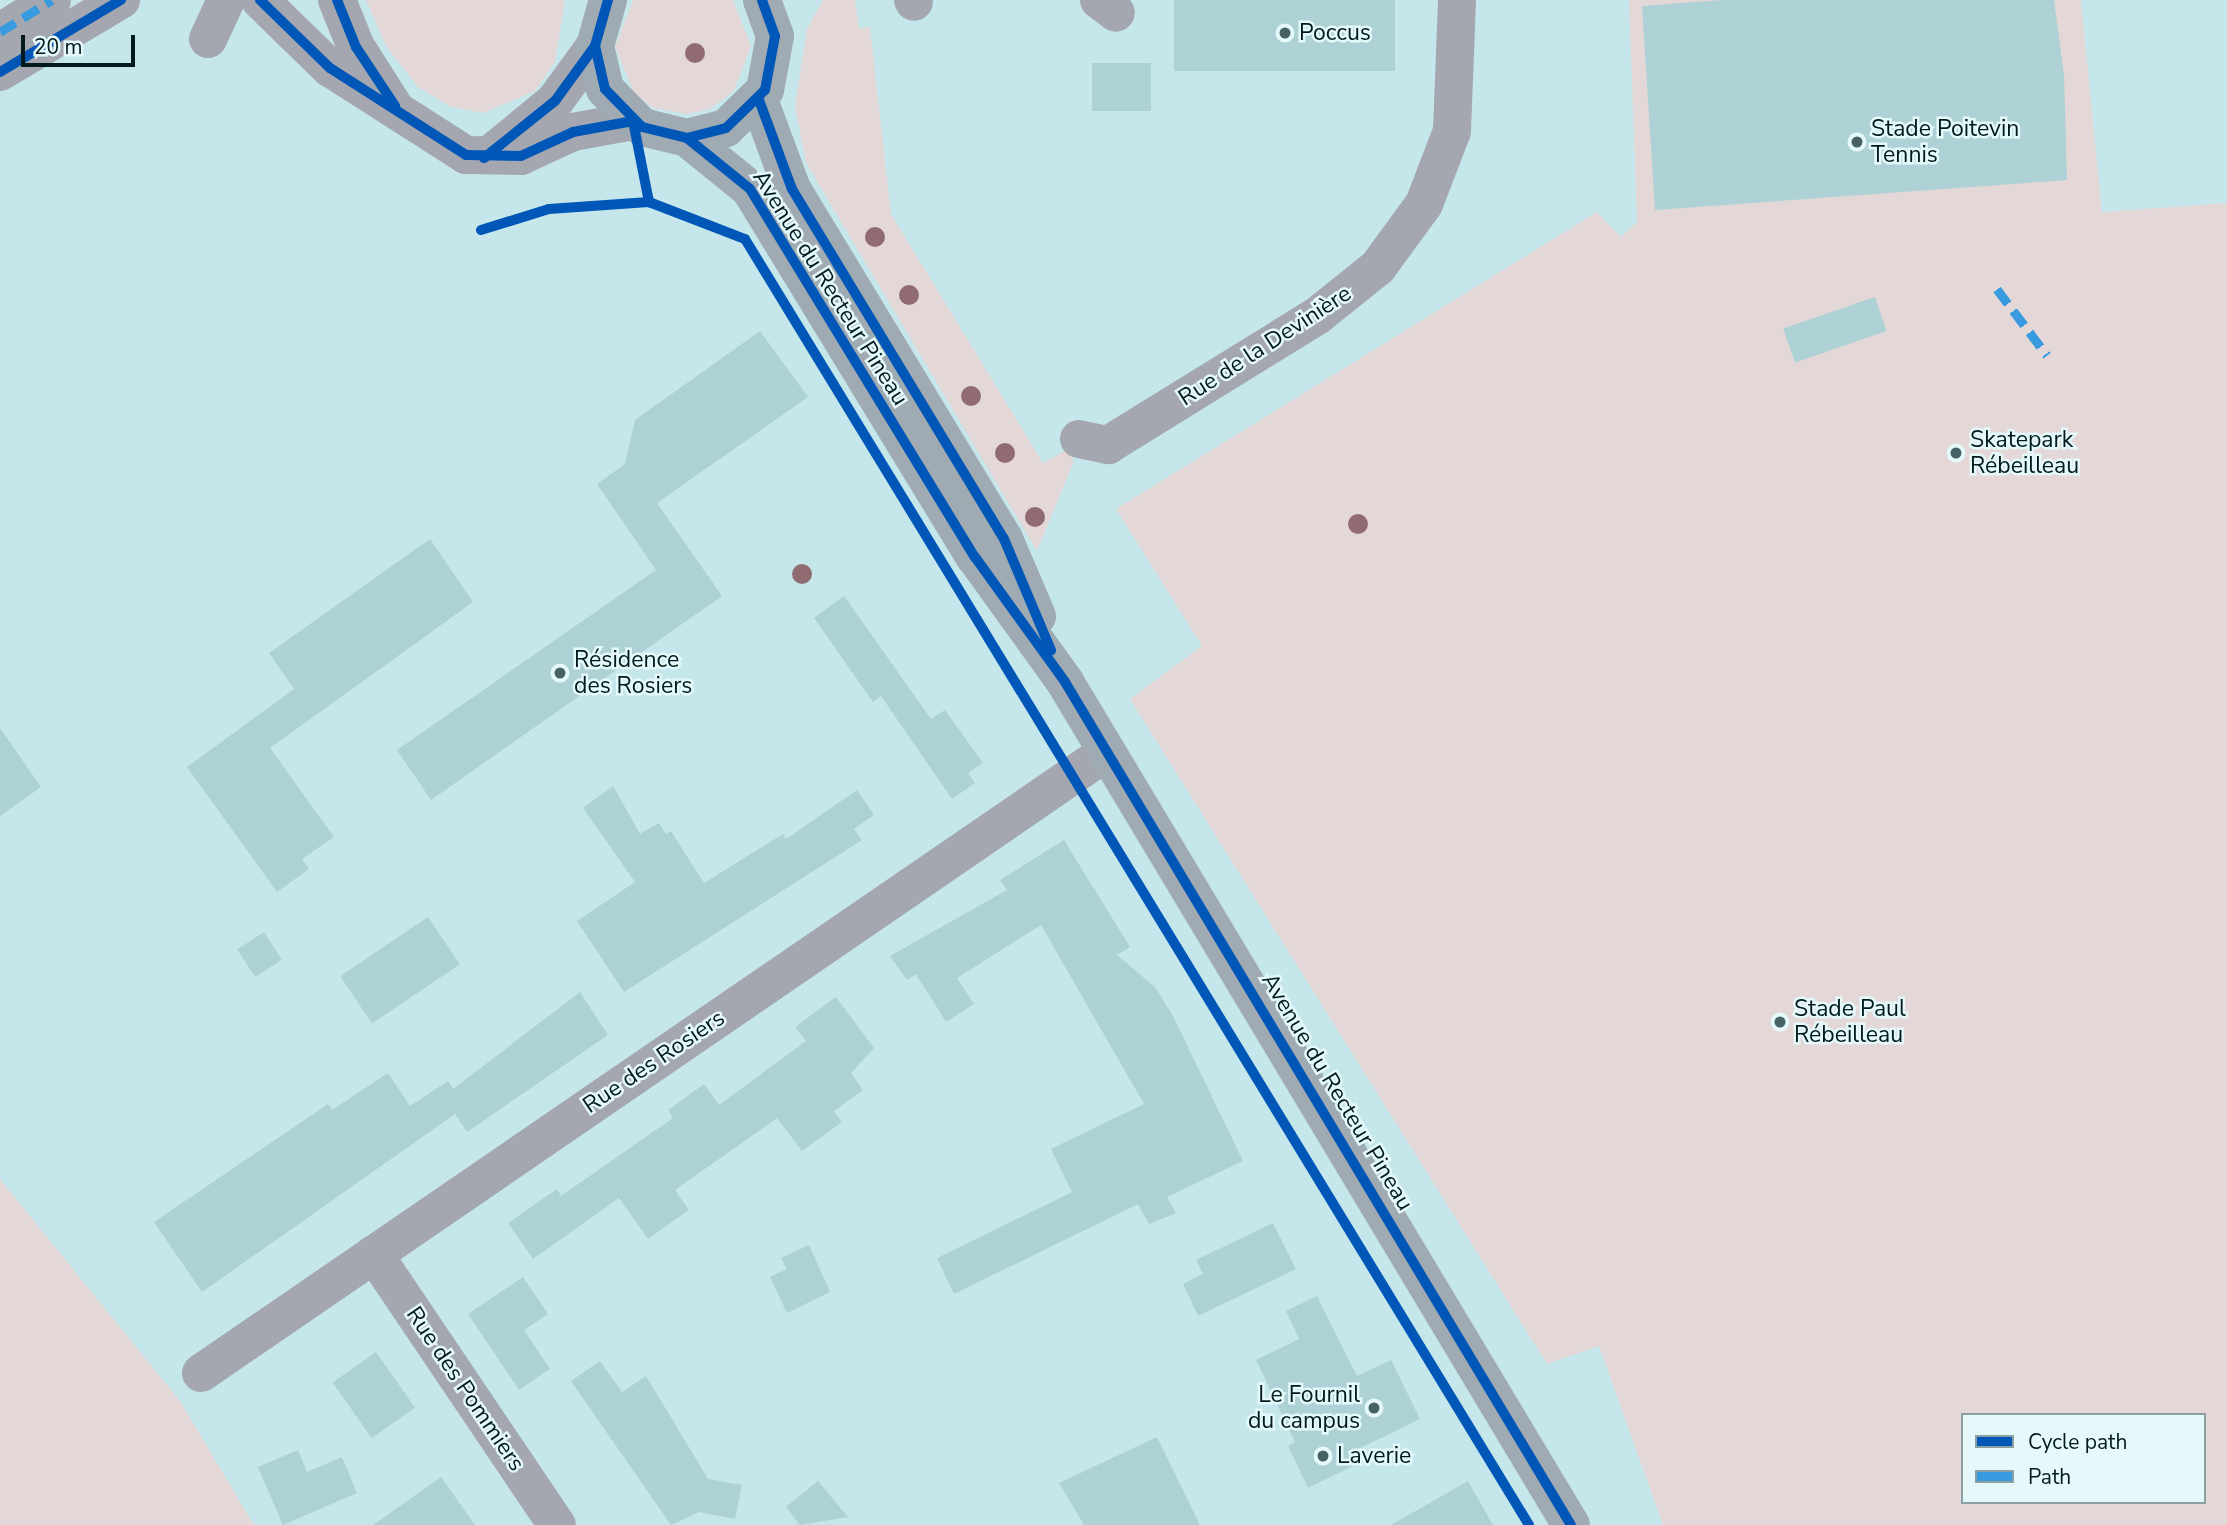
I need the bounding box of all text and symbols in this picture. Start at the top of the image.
place label: Poccus [1299,19,1371,47]
scale bar [24,21,138,65]
marker: Poccus [1277,25,1293,41]
text: 20 m [34,33,83,61]
place label: Stade Poitevin Tennis [1871,115,2019,169]
marker: Stade Poitevin Tennis [1849,134,1865,150]
street label: Avenue du Recteur Pineau [746,165,914,411]
street label: Rue de la Devinière [1174,280,1356,412]
place label: Skatepark Rébeilleau [1970,426,2079,480]
marker: Skatepark Rébeilleau [1948,445,1964,461]
place label: Résidence des Rosiers [574,646,692,700]
marker: Résidence des Rosiers [552,665,568,681]
street label: Avenue du Recteur Pineau [1255,968,1419,1216]
place label: Stade Paul Rébeilleau [1794,995,1906,1049]
street label: Rue des Rosiers [578,1004,730,1120]
marker: Stade Paul Rébeilleau [1772,1014,1788,1030]
street label: Rue des Pommiers [400,1302,530,1476]
place label: Le Fournil du campus [1248,1381,1360,1435]
marker: Le Fournil du campus [1366,1400,1382,1416]
legend [1961,1413,2206,1504]
text: Cycle path [2028,1428,2127,1456]
place label: Laverie [1337,1442,1411,1470]
marker: Laverie [1315,1448,1331,1464]
text: Path [2028,1463,2071,1491]

